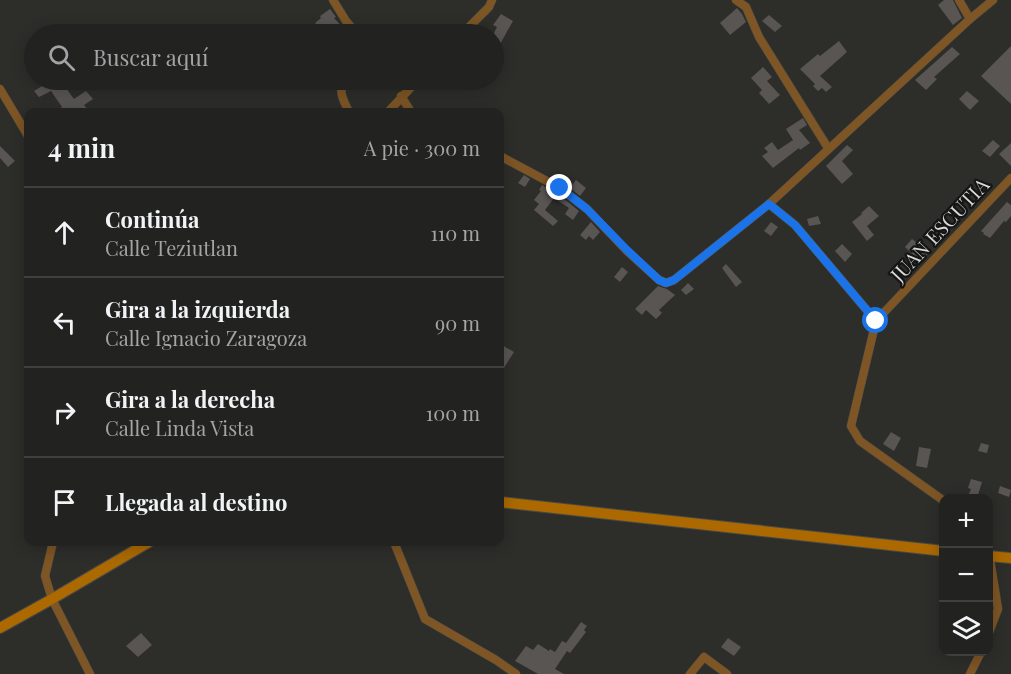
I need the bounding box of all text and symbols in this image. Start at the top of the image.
search box [24,24,504,90]
icon: search [45,41,78,74]
text: Buscar aquí [93,42,208,72]
text: 4 min [48,130,115,165]
text: A pie · 300 m [364,134,480,161]
street label: JUAN ESCUTIA [883,171,994,288]
route end [546,174,572,200]
text: Continúa [105,204,199,234]
icon: ahead [48,216,81,249]
text: 110 m [430,219,480,246]
text: Calle Teziutlan [105,234,238,261]
text: Gira a la izquierda [105,294,290,324]
icon: left [48,306,81,339]
route start [862,307,888,333]
text: 90 m [435,309,480,336]
text: Calle Ignacio Zaragoza [105,324,307,351]
text: Gira a la derecha [105,384,275,414]
icon: right [48,396,81,429]
text: 100 m [426,399,480,426]
text: Calle Linda Vista [105,414,254,441]
icon: arrive [48,486,81,519]
text: Llegada al destino [105,487,287,517]
map controls [939,494,993,656]
button: + [939,494,993,548]
button: − [939,548,993,602]
button: layers [939,602,993,656]

